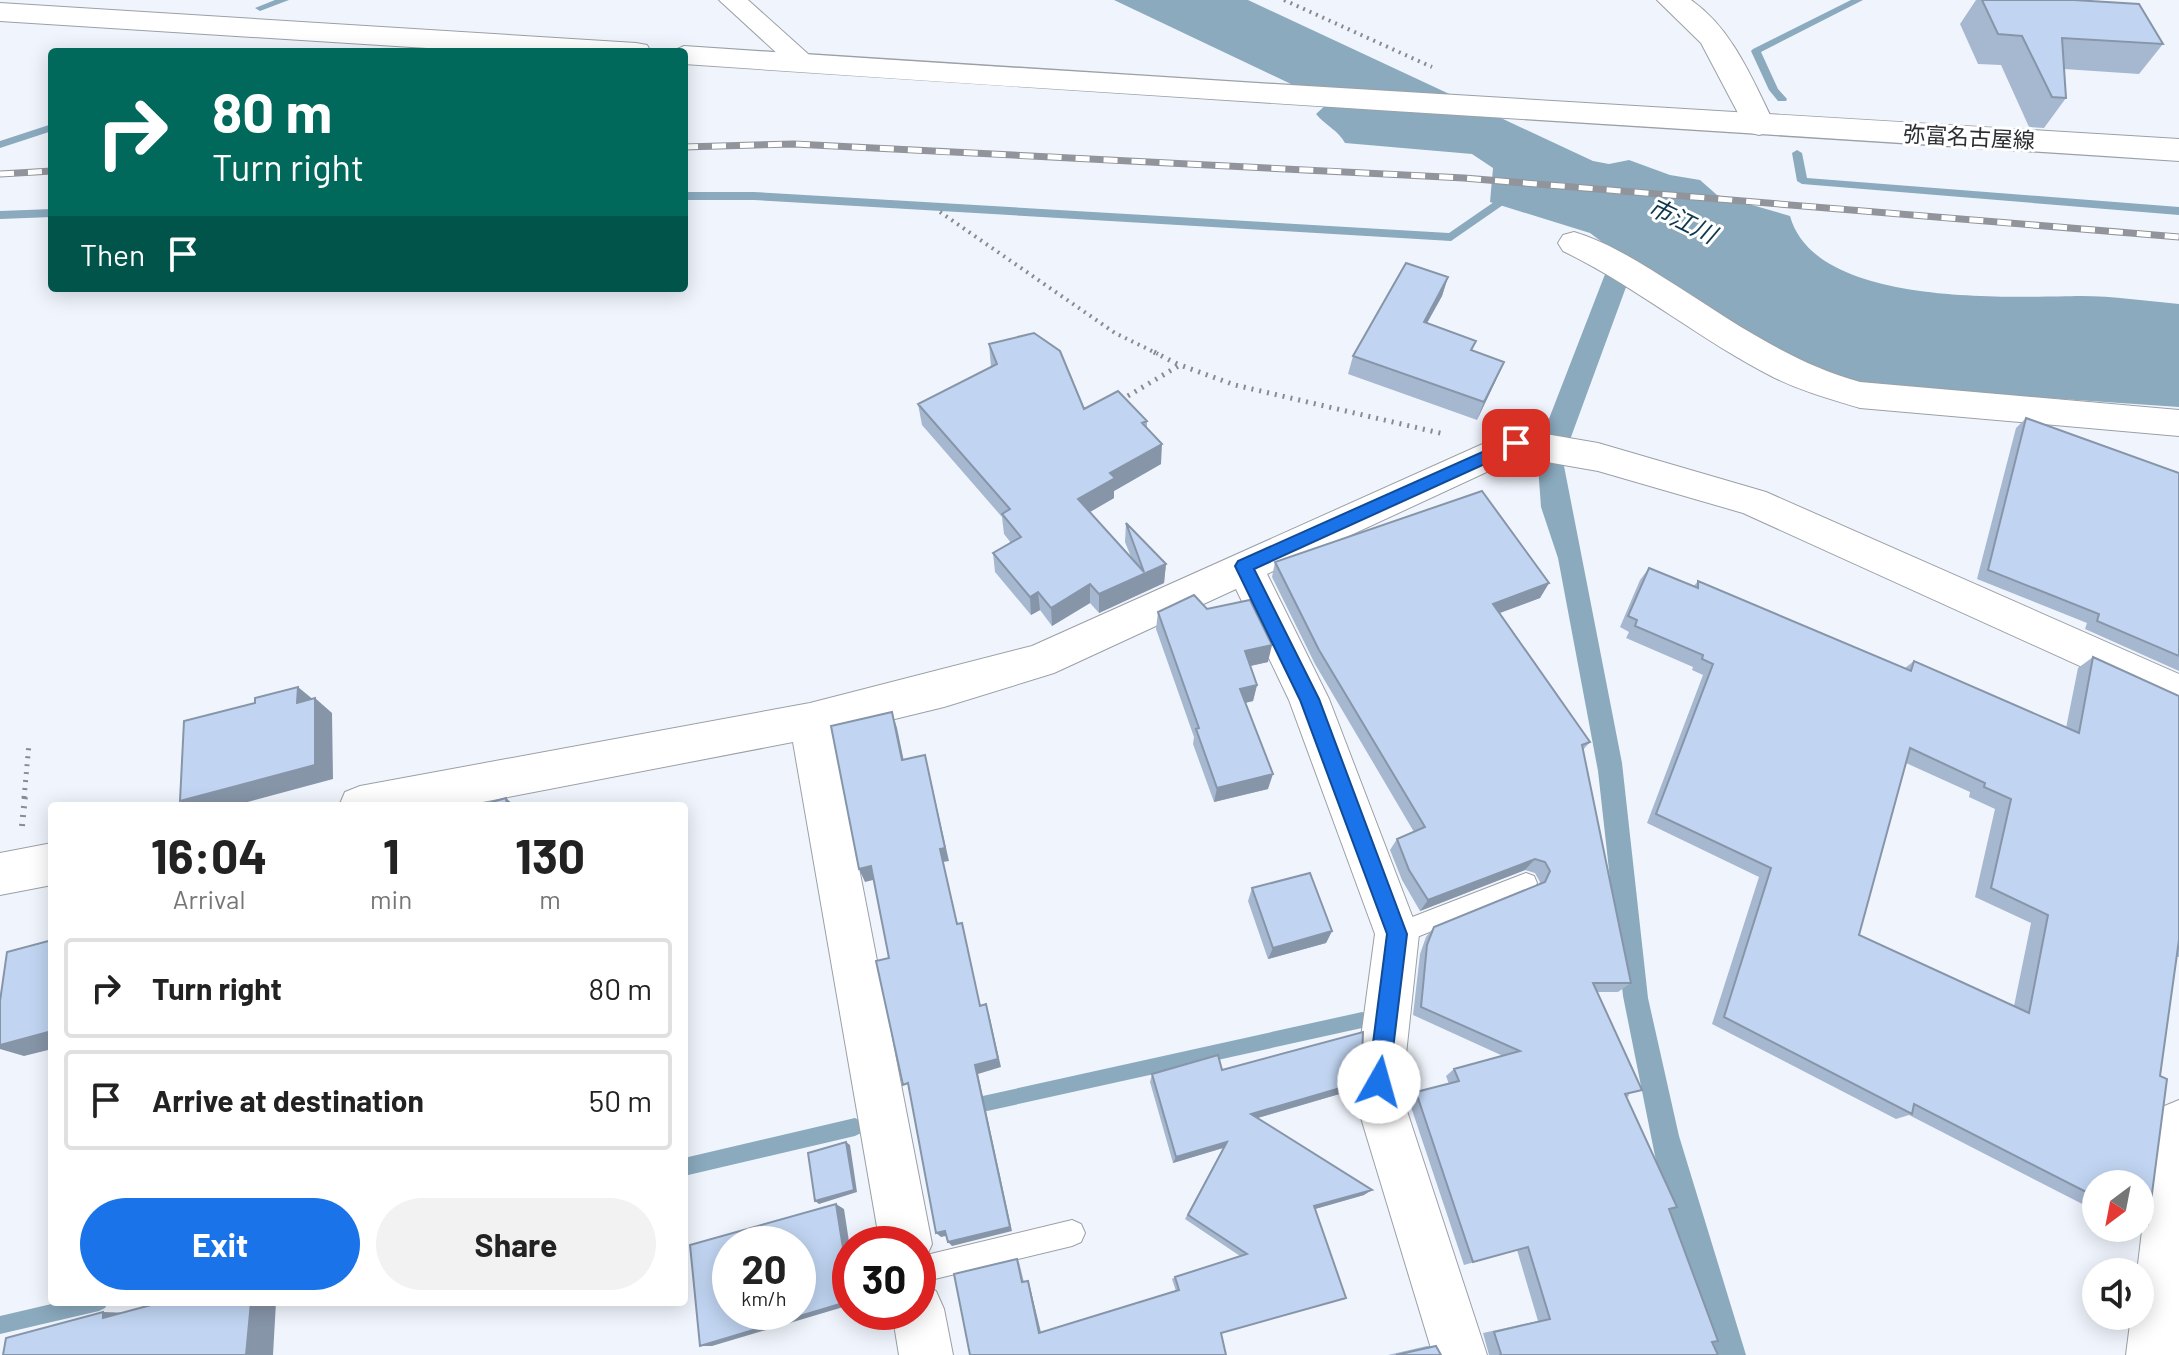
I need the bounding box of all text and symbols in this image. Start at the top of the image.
text: 80 m [212,77,332,144]
icon: right [80,80,184,184]
street label: 弥富名古屋線 [1902,120,2036,152]
text: Turn right [212,145,364,188]
water label: 市江川 [1644,191,1724,250]
icon: arrive [161,232,205,276]
text: Then [80,236,145,272]
pin [1482,409,1550,477]
icon: arrive [1494,421,1538,465]
text: 16:04 [151,826,267,884]
text: 1 [383,826,400,884]
text: 130 [515,826,585,884]
text: Arrival [173,883,245,914]
text: min [370,883,412,914]
text: m [539,883,561,914]
icon: right [84,966,128,1010]
text: Turn right [152,970,282,1006]
text: 80 m [589,970,652,1006]
position arrow [1337,1040,1421,1124]
icon: arrive [84,1078,128,1122]
text: Arrive at destination [152,1082,424,1118]
text: 50 m [589,1082,652,1118]
north arrow [2082,1170,2154,1242]
map controls [2082,1170,2154,1330]
button: Exit [80,1198,360,1290]
button: Share [376,1198,656,1290]
speed limit sign: 30 [832,1226,936,1330]
text: 20 [741,1244,787,1292]
button: sound [2082,1258,2154,1330]
text: km/h [741,1286,787,1310]

